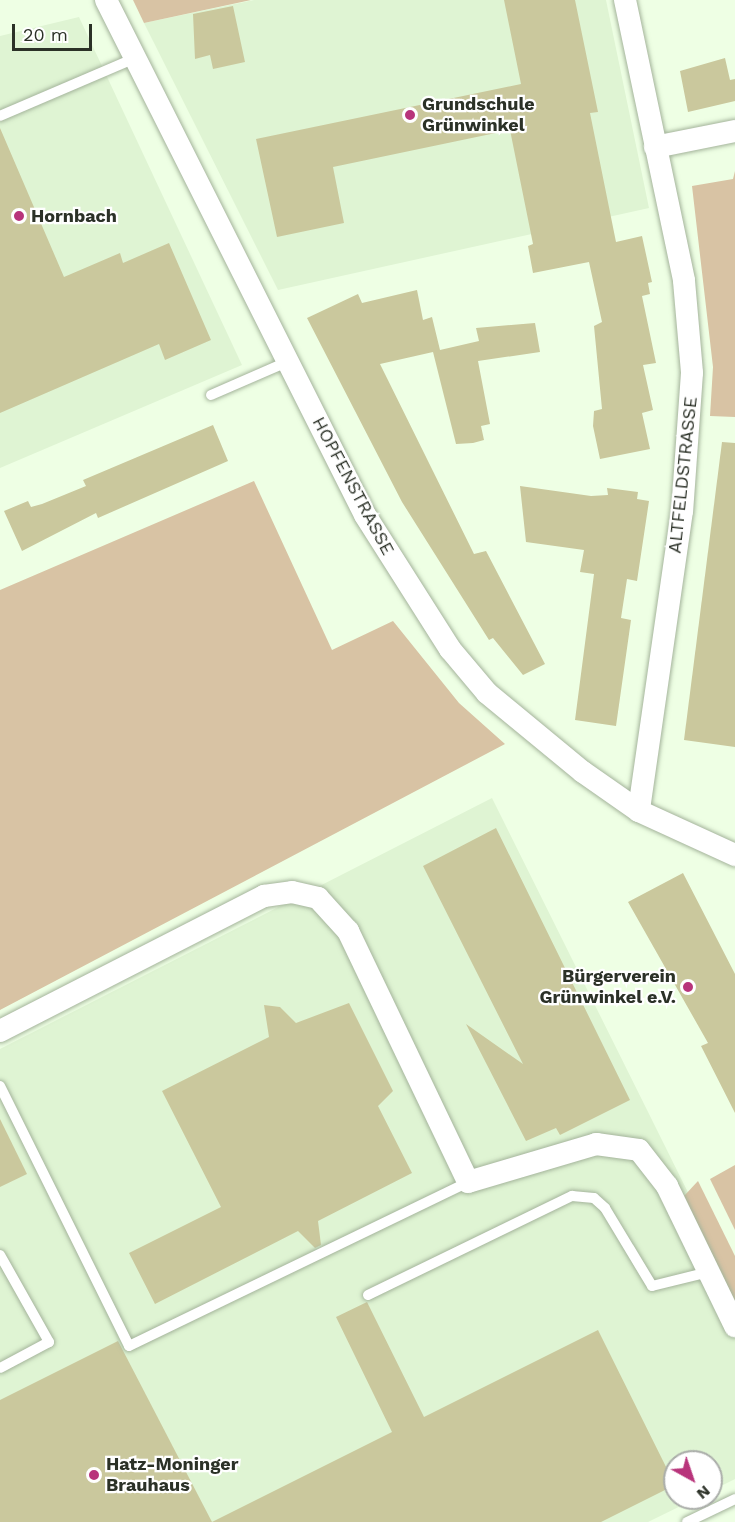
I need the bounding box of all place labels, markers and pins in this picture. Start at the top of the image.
place label: Grundschule Grünwinkel [422,94,535,136]
marker: Grundschule Grünwinkel [403,108,417,122]
place label: Hornbach [31,205,117,227]
marker: Hornbach [12,209,26,223]
place label: Bürgerverein Grünwinkel e.V. [539,966,676,1008]
marker: Bürgerverein Grünwinkel e.V. [681,980,695,994]
place label: Hatz-Moninger Brauhaus [106,1454,238,1496]
marker: Hatz-Moninger Brauhaus [87,1468,101,1482]

